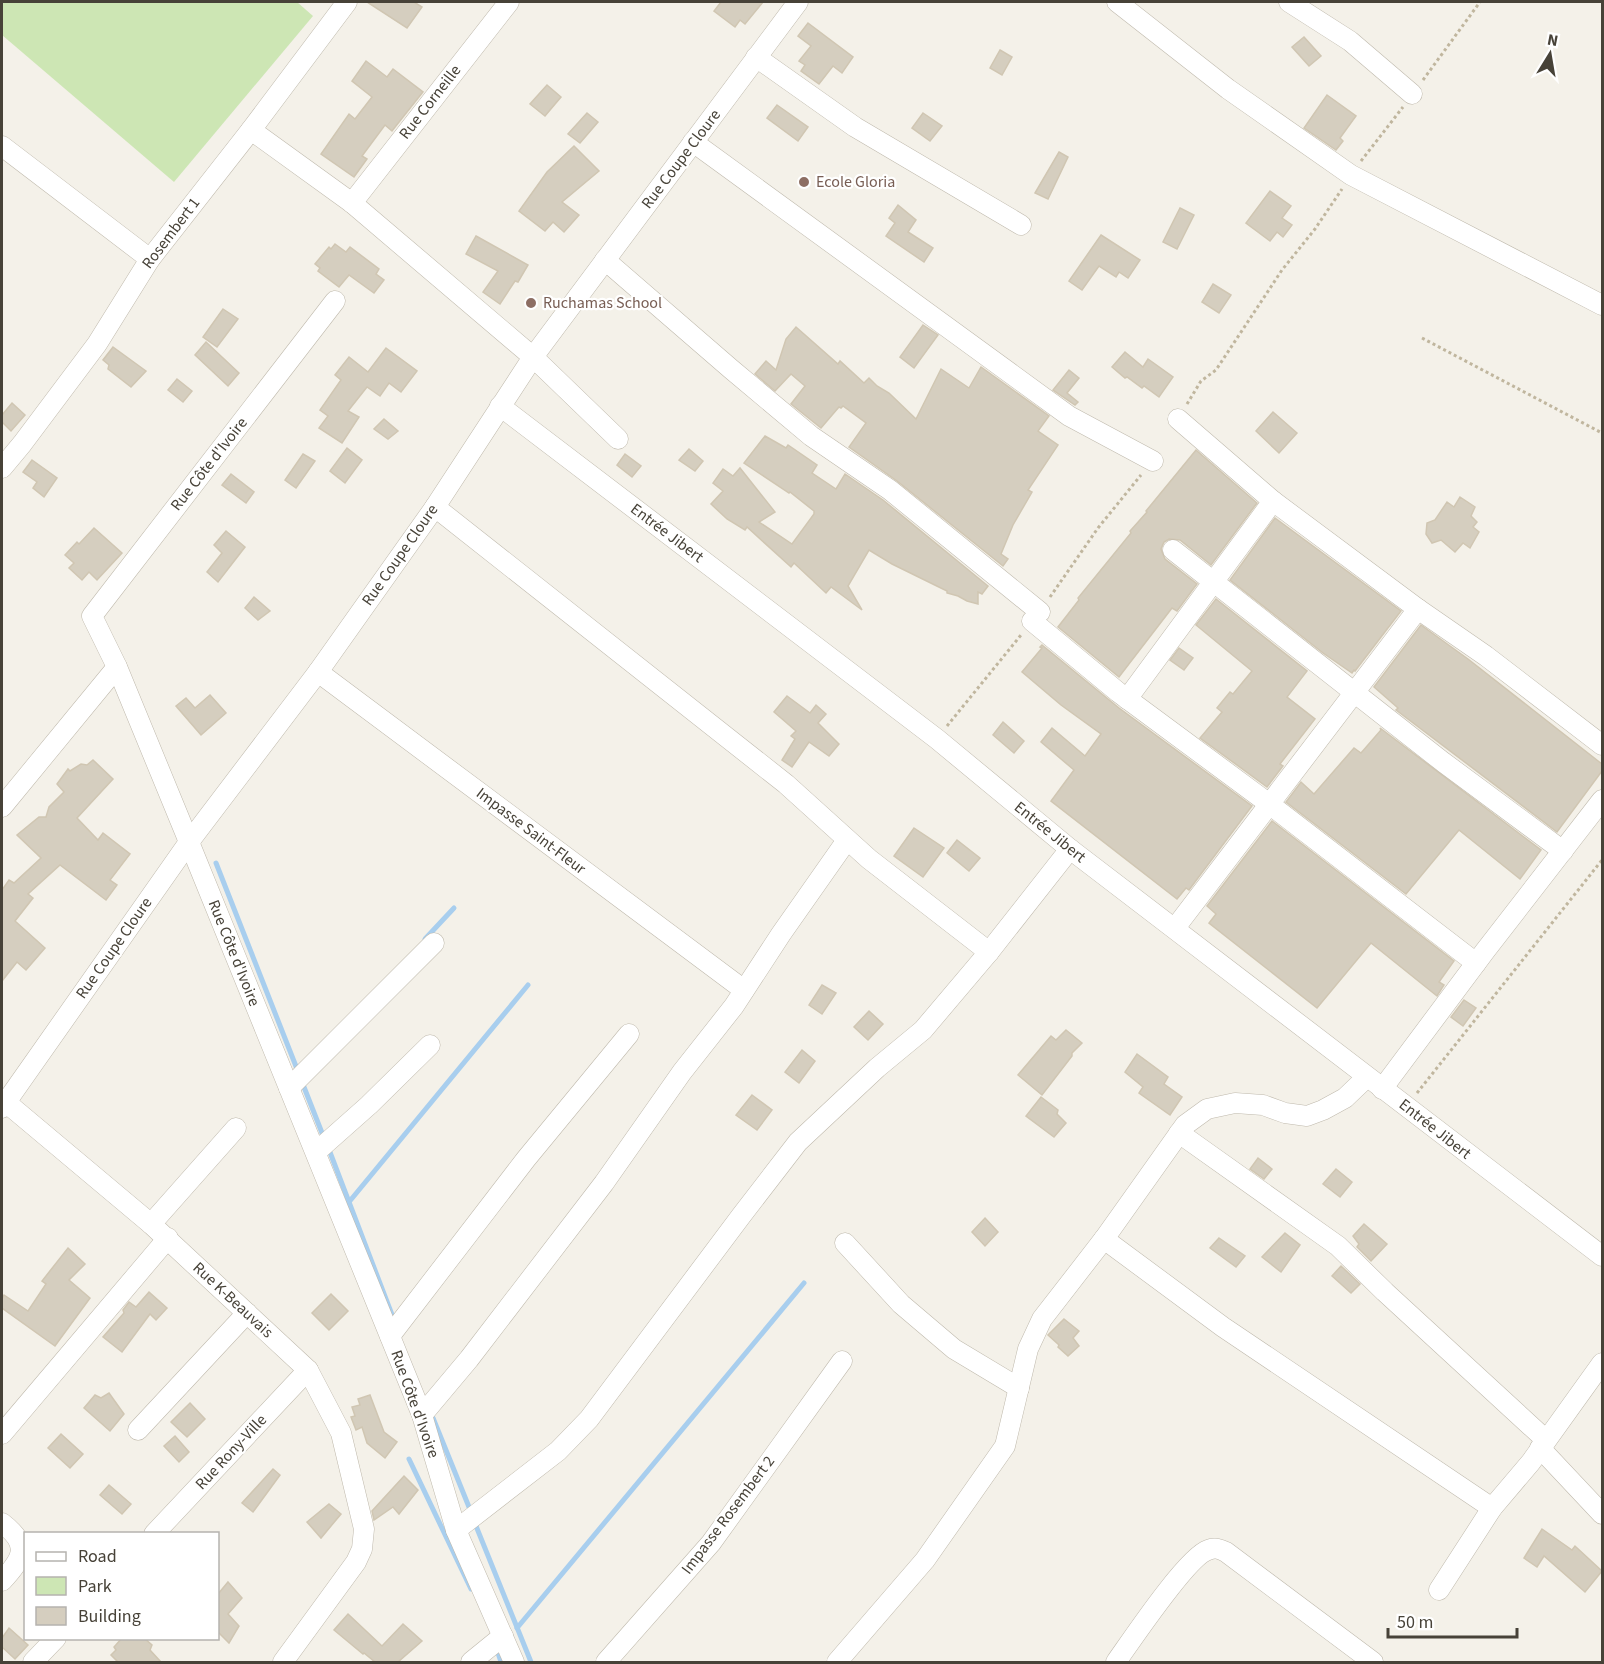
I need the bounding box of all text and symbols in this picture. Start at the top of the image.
north arrow [1520,24,1580,84]
text: N [1545,28,1560,52]
street label: Rue Corneille [394,60,466,144]
street label: Rue Coupe Cloure [636,105,726,213]
place label: Ecole Gloria [816,171,895,193]
marker: Ecole Gloria [797,175,811,189]
street label: Rosembert 1 [137,193,205,273]
place label: Ruchamas School [543,292,662,314]
marker: Ruchamas School [524,296,538,310]
street label: Rue Côte d'Ivoire [165,413,253,515]
street label: Entrée Jibert [626,498,709,568]
street label: Rue Coupe Cloure [357,500,443,610]
street label: Impasse Saint-Fleur [472,782,591,880]
street label: Entrée Jibert [1010,796,1091,868]
street label: Rue Coupe Cloure [71,893,157,1003]
street label: Rue Côte d'Ivoire [203,896,265,1010]
street label: Entrée Jibert [1394,1094,1476,1165]
street label: Rue K-Beauvais [188,1257,278,1343]
street label: Rue Côte d'Ivoire [385,1347,445,1461]
street label: Rue Rony-Ville [190,1409,272,1495]
street label: Impasse Rosembert 2 [676,1451,780,1579]
legend [24,1532,219,1640]
text: Road [78,1544,117,1569]
text: Park [78,1574,112,1599]
scale bar [1388,1601,1517,1639]
text: Building [78,1604,141,1629]
text: 50 m [1397,1610,1433,1635]

